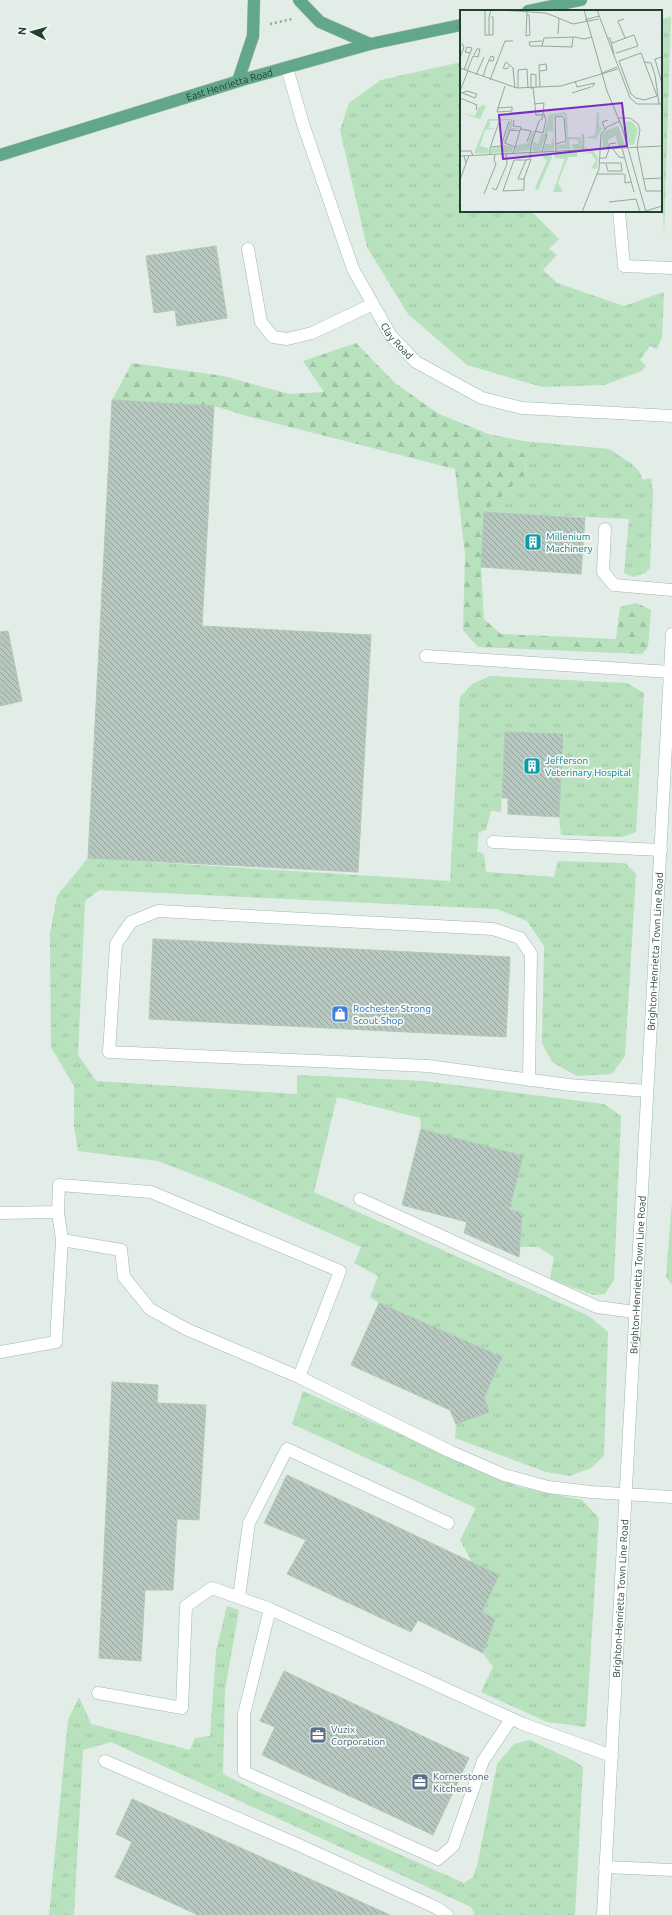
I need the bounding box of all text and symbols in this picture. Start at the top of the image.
inset map [460,10,662,212]
north arrow [12,12,52,52]
text: N [16,26,28,36]
street label: East Henrietta Road [185,67,274,103]
street label: Clay Road [379,321,415,361]
place label: Millenium Machinery [546,531,593,554]
building icon: Millenium Machinery [523,532,543,552]
place label: Jefferson Veterinary Hospital [545,755,632,778]
building icon: Jefferson Veterinary Hospital [522,756,542,776]
street label: Brighton-Henrietta Town Line Road [646,872,665,1031]
place label: Rochester Strong Scout Shop [353,1003,431,1026]
shop icon: Rochester Strong Scout Shop [330,1004,350,1024]
street label: Brighton-Henrietta Town Line Road [628,1195,648,1354]
street label: Brighton-Henrietta Town Line Road [611,1519,630,1678]
place label: Vuzix Corporation [331,1724,385,1747]
office icon: Vuzix Corporation [308,1725,328,1745]
place label: Kornerstone Kitchens [433,1771,489,1794]
office icon: Kornerstone Kitchens [410,1772,430,1792]

